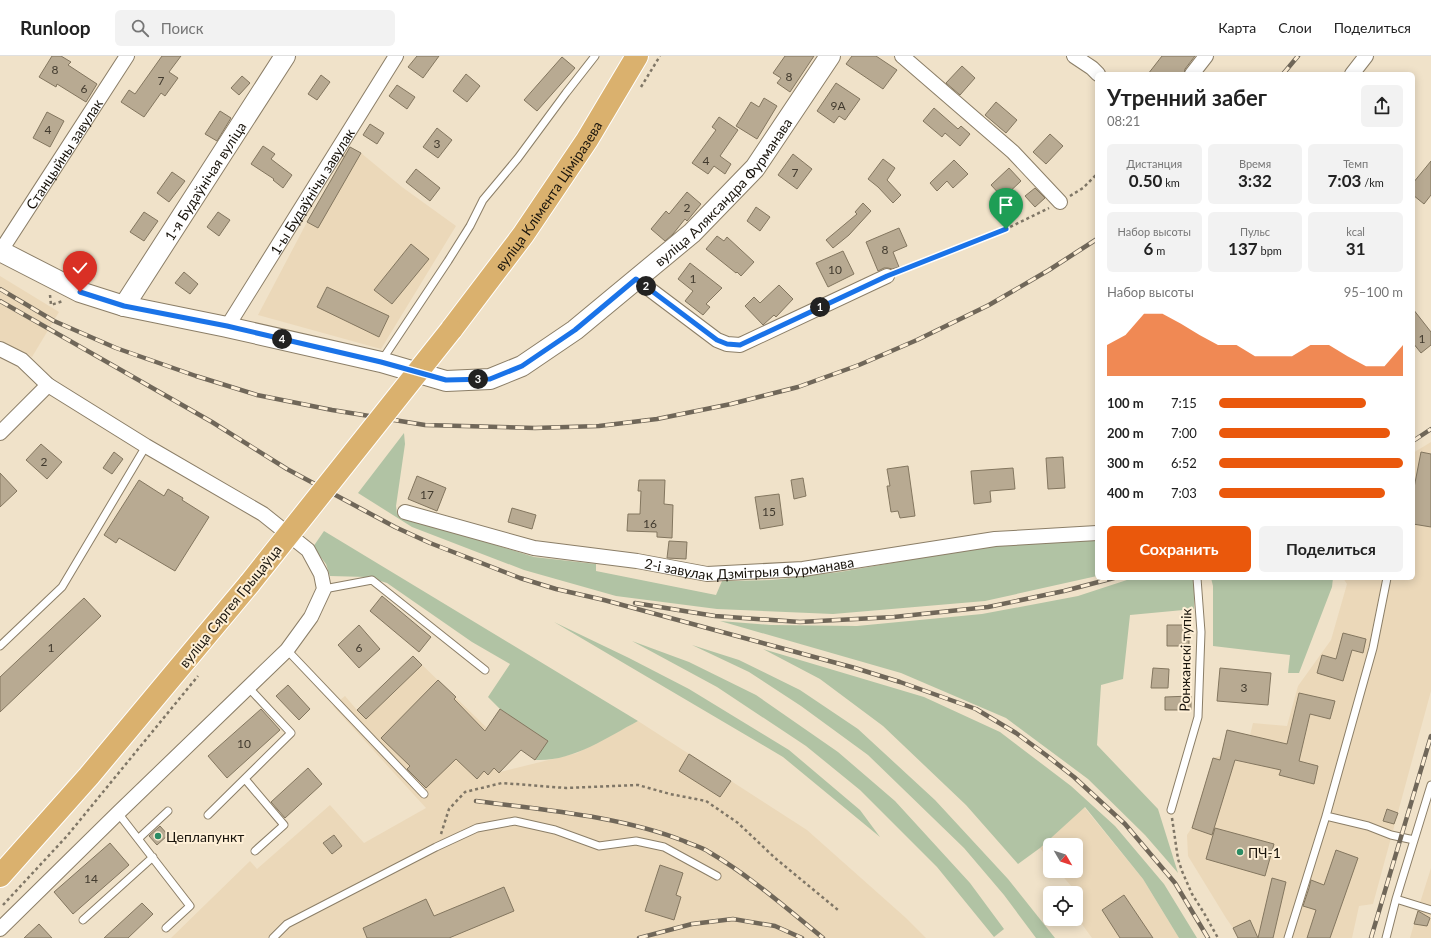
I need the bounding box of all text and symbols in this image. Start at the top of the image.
search box [115,10,395,46]
text: Runloop [20,16,91,39]
icon: search [129,17,151,39]
text: Поиск [161,19,204,37]
text: Карта [1218,19,1256,36]
text: Слои [1278,19,1312,36]
text: Поделиться [1334,19,1411,36]
house number: 8 [52,62,59,77]
house number: 8 [786,69,793,84]
house number: 7 [158,73,165,88]
house number: 6 [81,81,88,96]
text: Утренний забег [1107,84,1267,111]
button: share [1361,85,1403,127]
street label: Станцыйны завулак [22,95,106,212]
house number: 9А [830,98,846,113]
text: 08:21 [1107,113,1140,129]
street label: вуліца Аляксандра Фурманава [651,114,795,269]
street label: 1-я Будаўнічая вуліца [160,118,249,243]
street label: вуліца Клімента Ціміразева [491,118,605,274]
house number: 4 [45,122,52,137]
street label: 1-ы Будаўнічы завулак [266,124,358,258]
house number: 3 [434,136,441,151]
house number: 4 [703,153,710,168]
text: Дистанция [1126,157,1182,170]
text: Время [1239,157,1271,170]
text: Темп [1343,157,1368,170]
house number: 7 [792,165,799,180]
text: 0.50 [1129,170,1162,191]
text: 3:32 [1238,170,1272,191]
text: 7:03 [1327,170,1361,191]
text: km [1162,176,1180,189]
text: /km [1361,176,1384,189]
pin [989,188,1023,229]
icon: arrive [995,194,1017,216]
house number: 2 [684,200,691,215]
text: Набор высоты [1118,225,1191,238]
text: Пульс [1240,225,1270,238]
text: kcal [1346,225,1365,238]
text: 6 [1143,238,1153,259]
text: 137 [1228,238,1258,259]
text: 31 [1346,238,1366,259]
house number: 8 [882,242,889,257]
text: m [1153,244,1165,257]
text: bpm [1258,244,1282,257]
pin [63,251,97,292]
icon: check [69,257,91,279]
house number: 10 [828,262,842,277]
house number: 1 [690,271,697,286]
pin: 2 [636,276,656,296]
text: 2 [643,279,649,292]
text: Набор высоты [1107,284,1194,300]
text: 95–100 m [1344,284,1403,300]
pin: 1 [810,297,830,317]
text: 1 [817,300,823,313]
pin: 4 [272,329,292,349]
house number: 1 [1419,331,1426,346]
text: 4 [279,332,285,345]
pin: 3 [468,369,488,389]
text: 3 [475,372,481,385]
text: 100 m [1107,395,1144,411]
text: 7:15 [1171,395,1197,411]
text: 200 m [1107,425,1144,441]
text: 7:00 [1171,425,1197,441]
house number: 2 [41,454,48,469]
text: 300 m [1107,455,1144,471]
text: 6:52 [1171,455,1197,471]
text: 400 m [1107,485,1144,501]
text: 7:03 [1171,485,1197,501]
house number: 17 [420,487,434,502]
house number: 15 [762,504,776,519]
house number: 16 [643,516,657,531]
button: Сохранить [1107,526,1251,572]
button: Поделиться [1259,526,1403,572]
street label: вуліца Сяргея Грыцаўца [175,541,285,671]
street label: 2-і завулак Дзмітрыя Фурманава [643,553,855,583]
street label: Ронжанскі тупік [1176,607,1194,712]
house number: 1 [48,640,55,655]
house number: 6 [356,640,363,655]
house number: 3 [1241,680,1248,695]
house number: 10 [237,736,251,751]
place label: Цеплапункт [166,828,244,845]
marker: Цеплапункт [153,831,163,841]
north arrow [1043,838,1083,878]
map controls [1043,838,1083,926]
place label: ПЧ-1 [1248,844,1281,861]
marker: ПЧ-1 [1235,847,1245,857]
house number: 14 [84,871,98,886]
button: locate [1043,886,1083,926]

